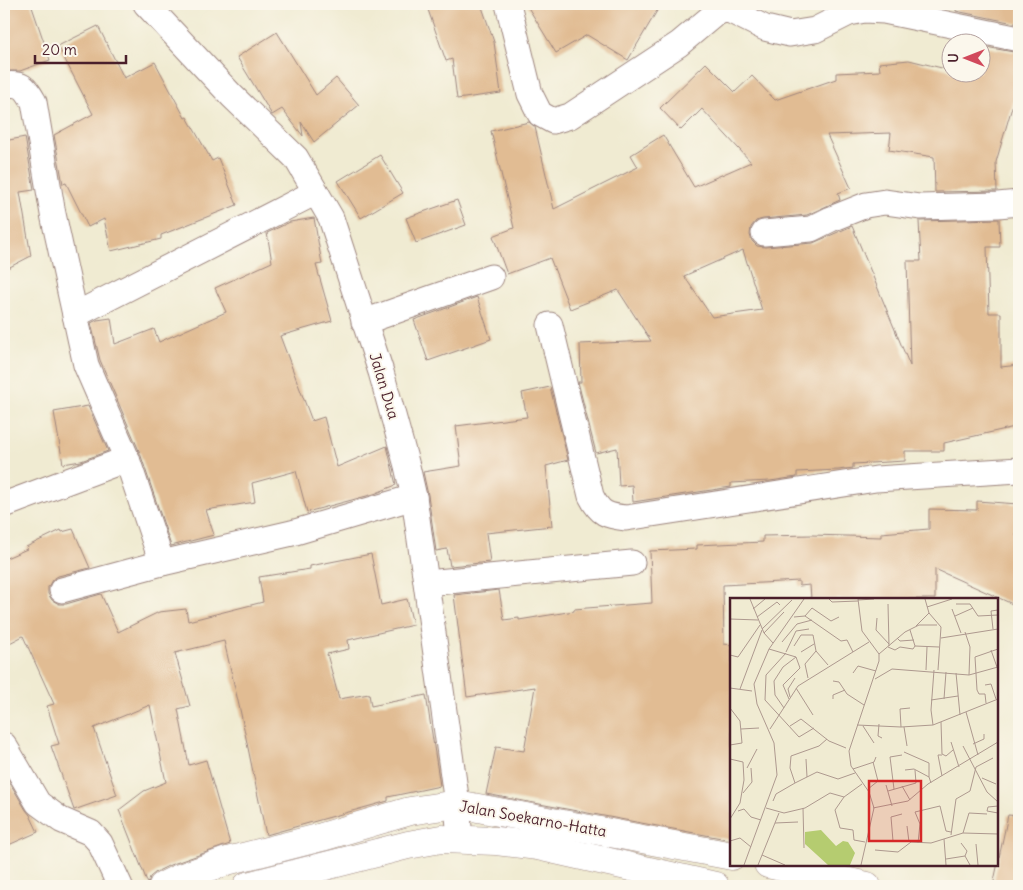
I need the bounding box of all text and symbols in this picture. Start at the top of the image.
scale bar [35,32,126,64]
north arrow [940,32,990,82]
text: 20 m [42,40,77,59]
text: U [944,53,962,63]
street label: Jalan Dua [365,350,404,422]
inset map [730,598,998,865]
street label: Jalan Soekarno-Hatta [458,796,609,841]

